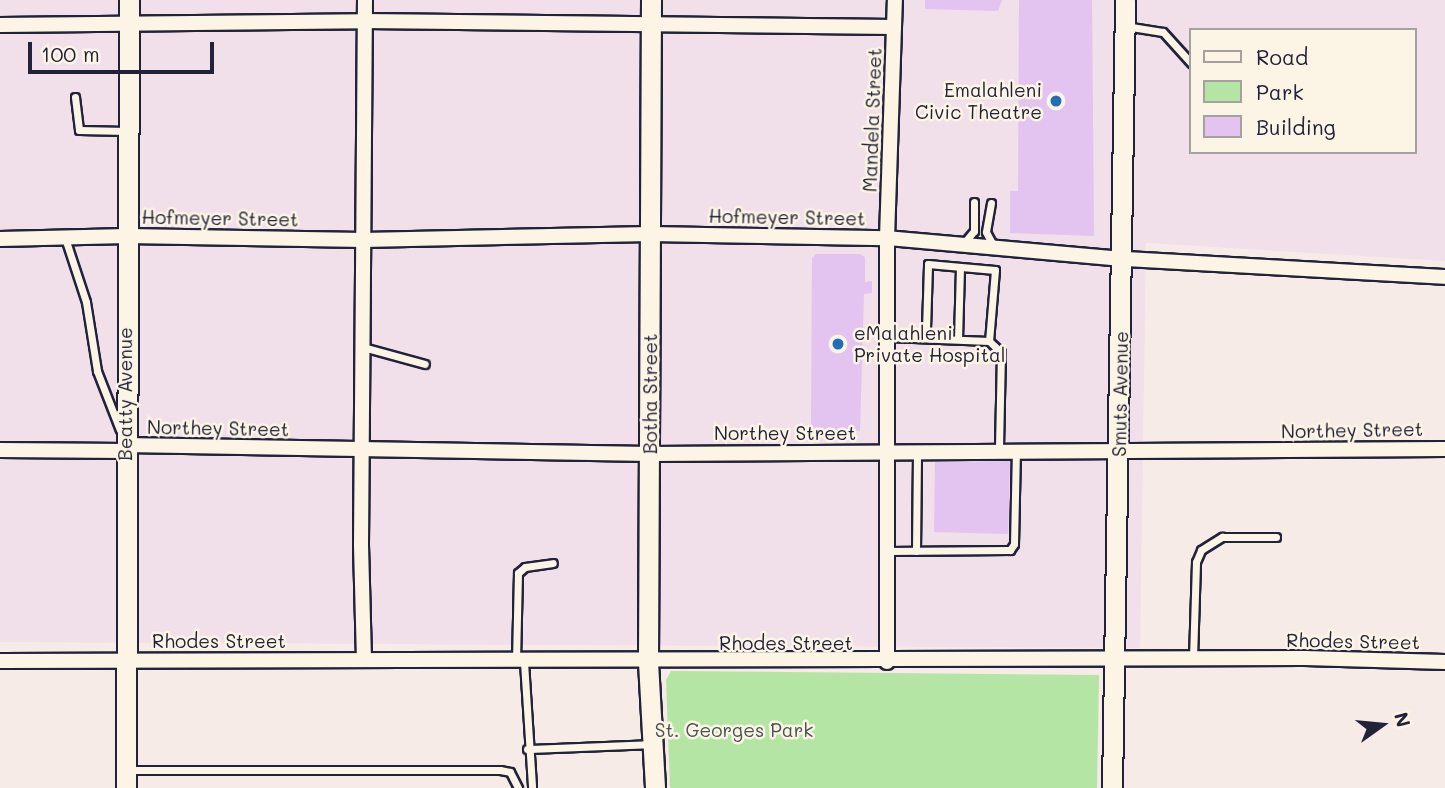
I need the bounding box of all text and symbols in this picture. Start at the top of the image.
scale bar [32,28,217,72]
legend [1190,28,1417,154]
text: 100 m [41,40,100,67]
text: Road [1256,43,1308,70]
street label: Mandela Street [858,47,886,193]
text: Park [1256,78,1304,105]
place label: Emalahleni Civic Theatre [915,79,1042,123]
marker: Emalahleni Civic Theatre [1048,93,1064,109]
text: Building [1256,113,1336,140]
street label: Hofmeyer Street [708,204,866,230]
street label: Hofmeyer Street [141,205,299,231]
place label: eMalahleni Private Hospital [854,322,1006,366]
street label: Beatty Avenue [114,327,136,461]
street label: Smuts Avenue [1108,331,1132,457]
street label: Botha Street [639,334,661,454]
marker: eMalahleni Private Hospital [828,334,848,354]
street label: Northey Street [147,415,289,441]
street label: Northey Street [1281,417,1423,443]
street label: Northey Street [714,422,856,444]
street label: Rhodes Street [1286,628,1420,654]
street label: Rhodes Street [152,630,286,652]
street label: Rhodes Street [719,632,853,654]
north arrow [1347,690,1417,760]
text: N [1389,709,1417,730]
park label: St. Georges Park [655,719,813,741]

